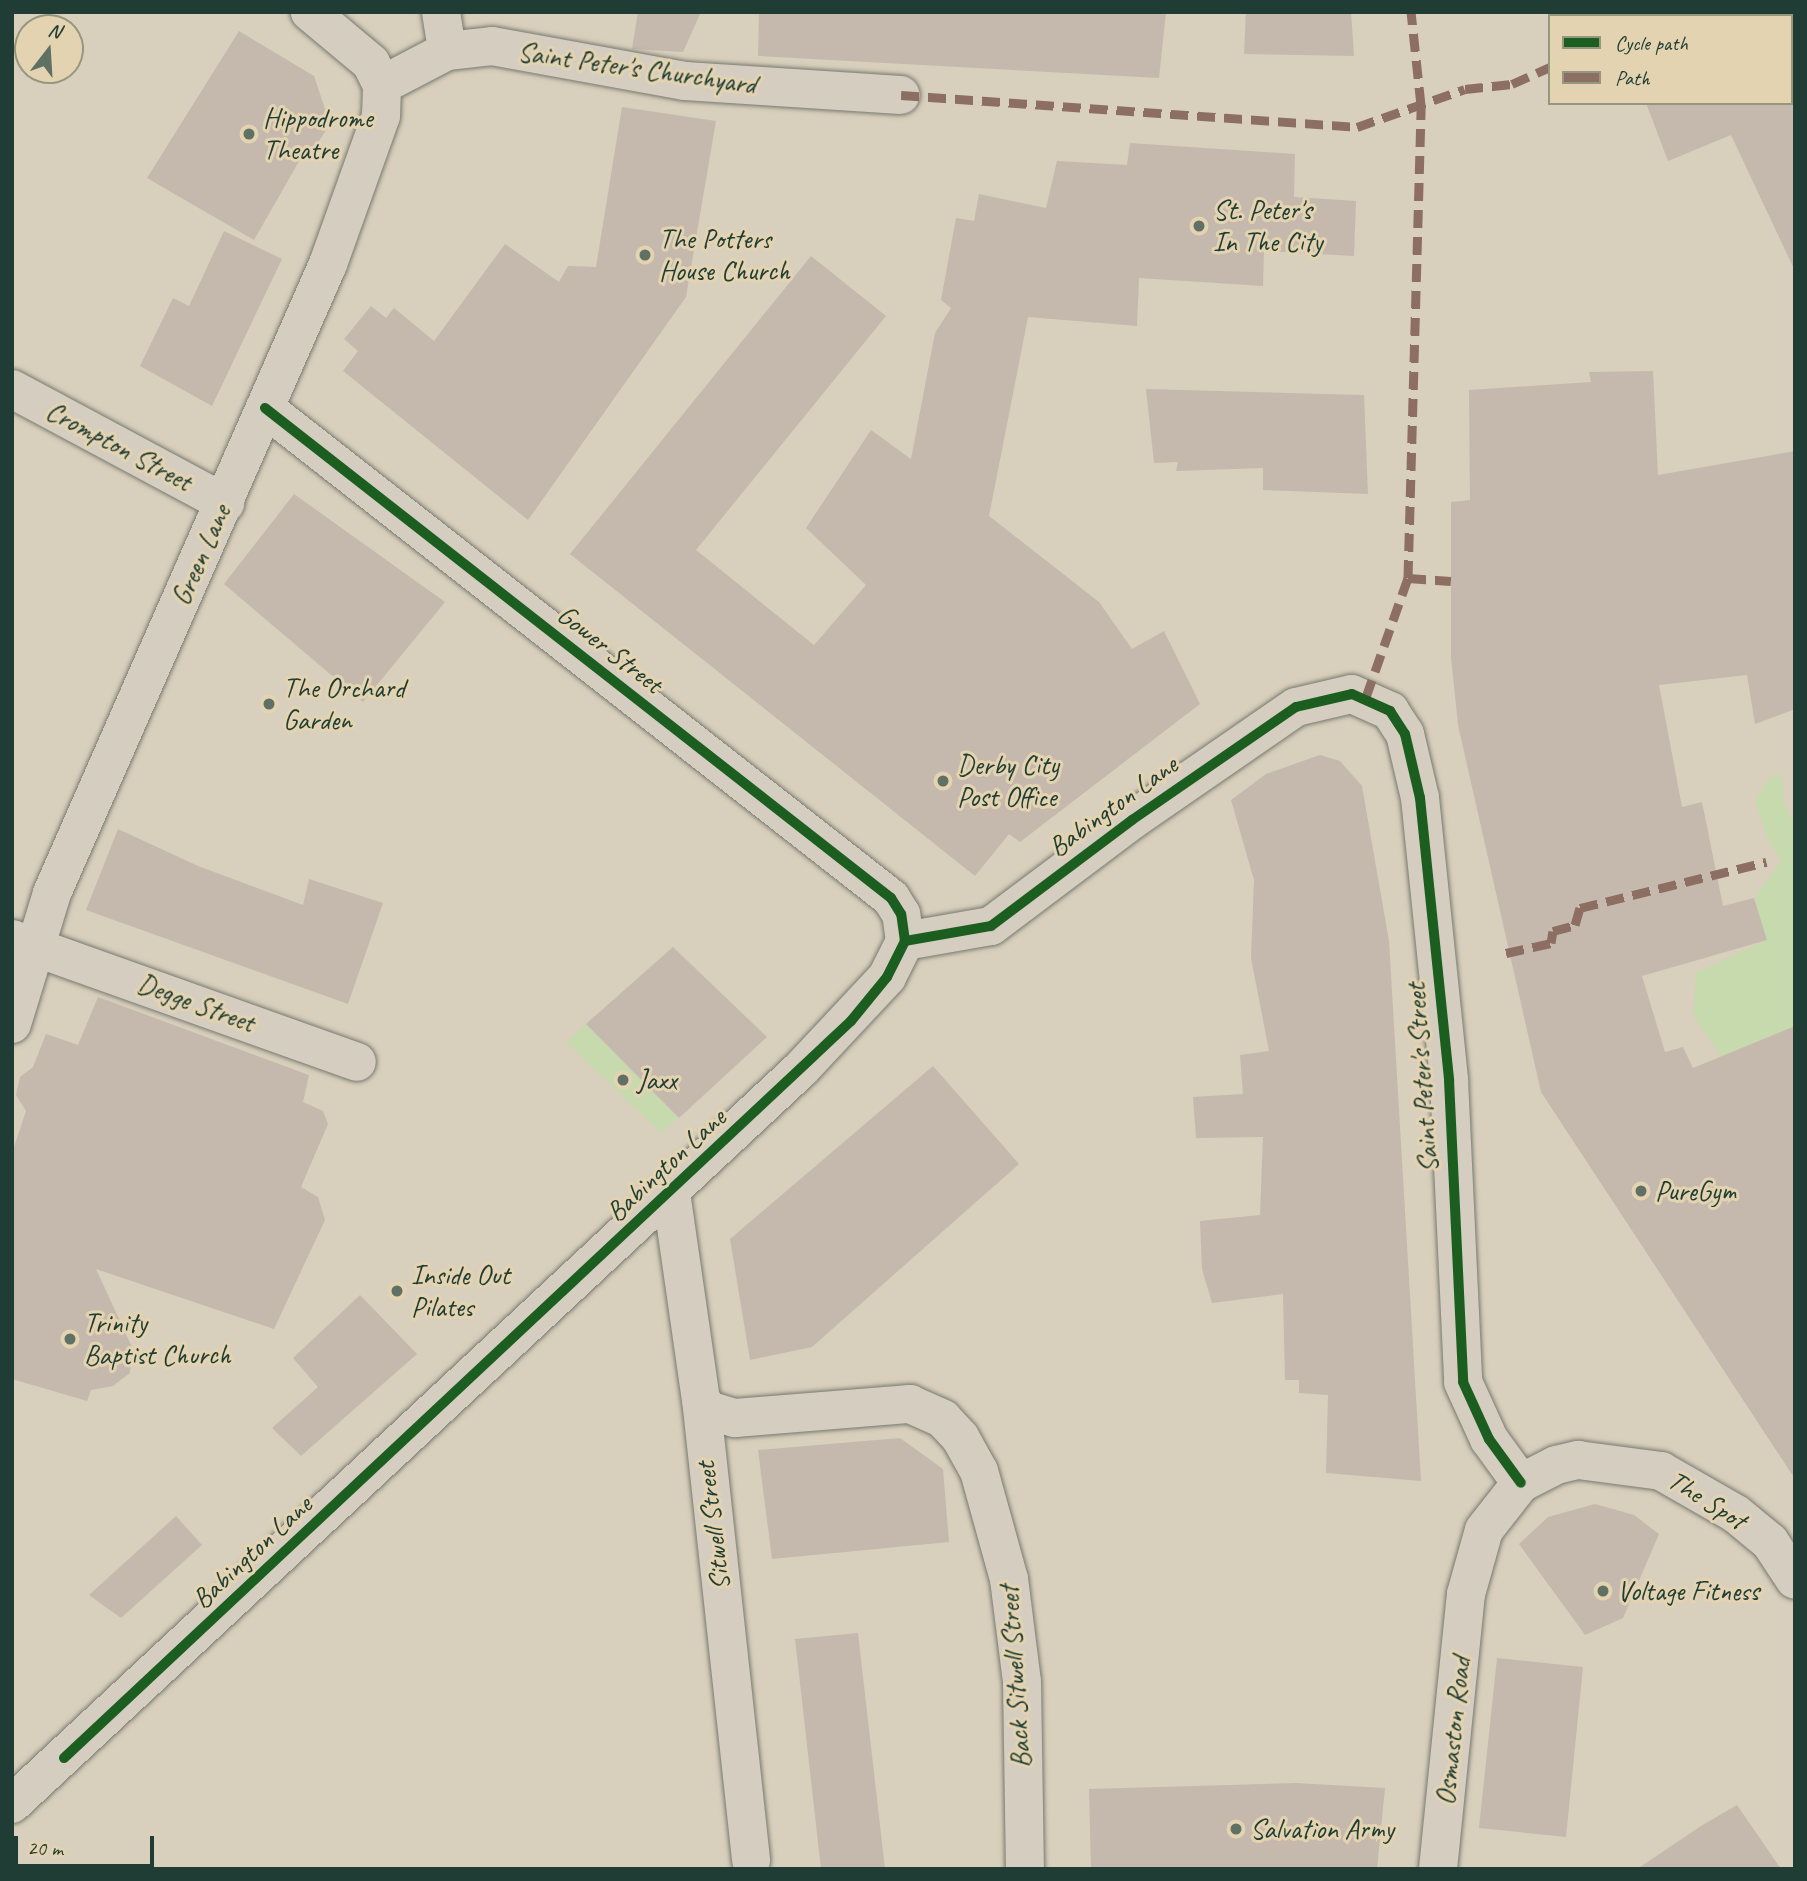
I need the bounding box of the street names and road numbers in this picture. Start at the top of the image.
street label: Saint Peter's Churchyard [515,35,759,101]
street label: Crompton Street [40,394,198,498]
street label: Green Lane [164,499,238,611]
street label: Gower Street [551,597,669,701]
street label: Babington Lane [1042,748,1184,864]
street label: Degge Street [133,966,259,1040]
street label: Saint Peter's Street [1399,982,1445,1174]
street label: Babington Lane [599,1101,733,1229]
street label: Sitwell Street [688,1460,738,1592]
street label: The Spot [1662,1463,1752,1537]
street label: Babington Lane [185,1488,319,1616]
street label: Back Sitwell Street [992,1584,1038,1770]
street label: Osmaston Road [1429,1656,1477,1806]

